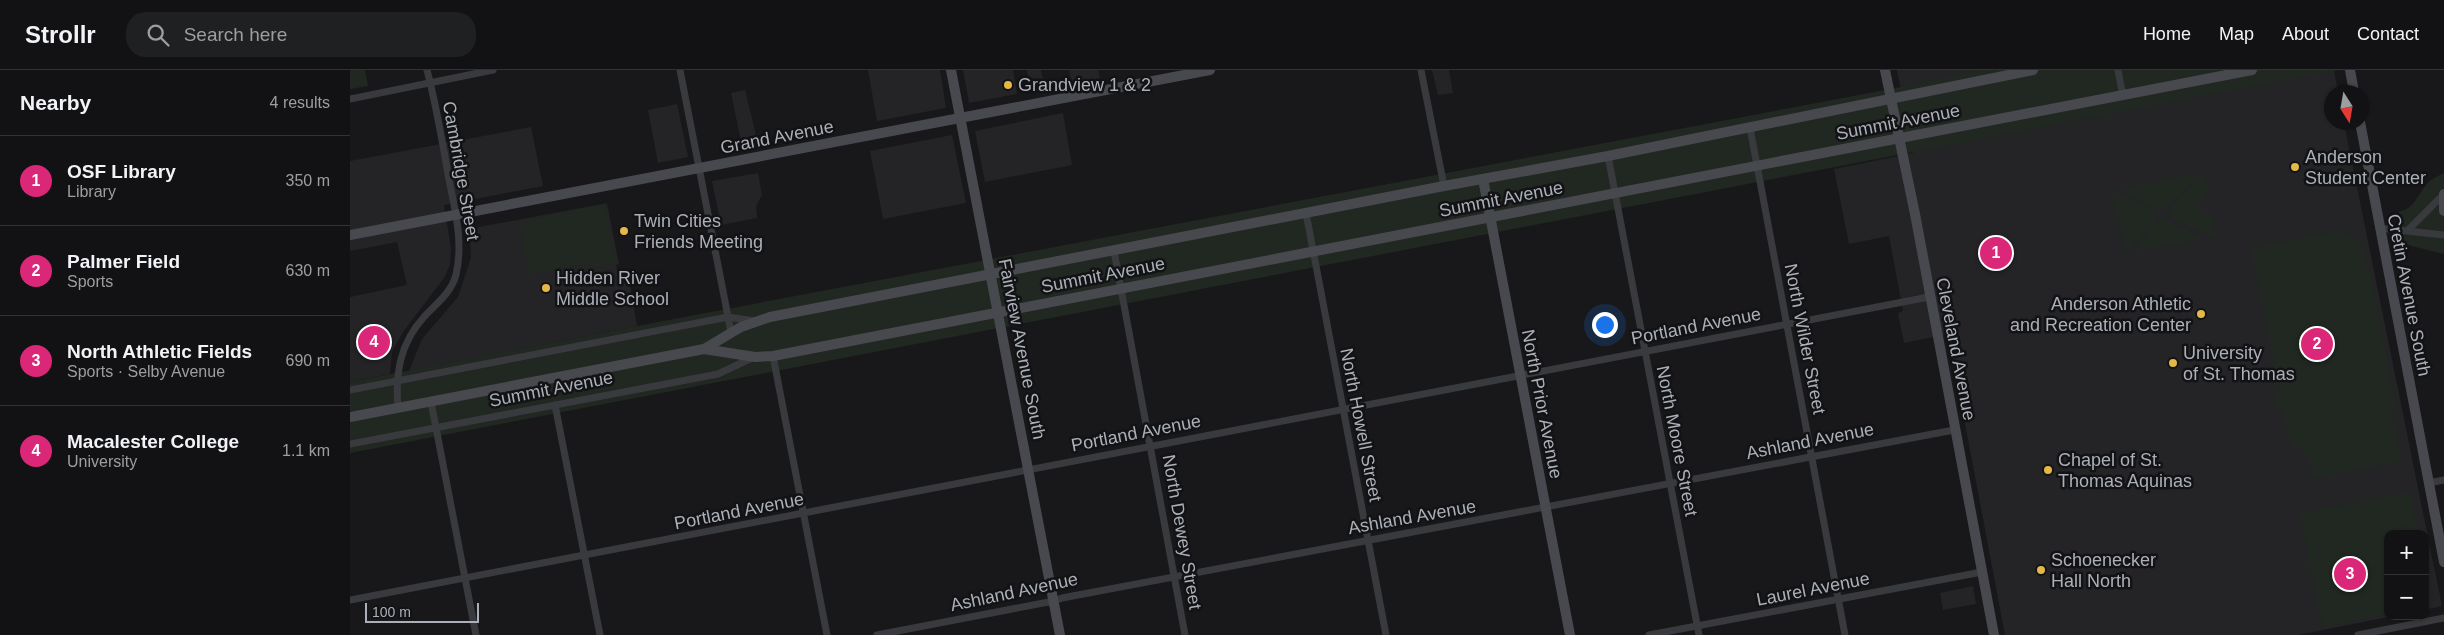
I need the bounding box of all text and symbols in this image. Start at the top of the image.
search box [126,12,476,57]
text: Strollr [25,21,96,48]
icon: search [144,21,172,49]
text: Search here [184,24,287,45]
text: Home [2143,24,2191,44]
text: Map [2219,24,2254,44]
text: About [2282,24,2329,44]
text: Contact [2357,24,2419,44]
place label: Grandview 1 & 2 [1018,75,1151,95]
marker: Grandview 1 & 2 [1002,79,1014,91]
north arrow [2324,85,2369,130]
text: Nearby [20,91,91,114]
text: 4 results [270,94,330,111]
street label: Cambridge Street [439,100,483,242]
street label: Summit Avenue [1834,100,1962,144]
street label: Grand Avenue [719,116,835,158]
place label: Anderson Student Center [2305,147,2426,188]
text: OSF Library [67,161,176,182]
marker: Anderson Student Center [2289,161,2301,173]
text: 1 [32,172,40,189]
text: 350 m [286,172,330,189]
street label: Summit Avenue [1437,177,1565,221]
text: Library [67,183,116,200]
place label: Twin Cities Friends Meeting [634,211,763,252]
street label: Cretin Avenue South [2383,212,2435,378]
marker: Twin Cities Friends Meeting [618,225,630,237]
pin: 1 [1980,234,2012,272]
text: Palmer Field [67,251,180,272]
street label: Summit Avenue [1039,253,1167,297]
street label: Fairview Avenue South [995,257,1049,441]
text: 2 [32,262,40,279]
text: 630 m [286,262,330,279]
street label: North Wilder Street [1781,262,1829,416]
place label: Hidden River Middle School [556,268,669,309]
text: Sports [67,273,113,290]
street label: Cleveland Avenue [1932,276,1980,422]
marker: Hidden River Middle School [540,282,552,294]
place label: Anderson Athletic and Recreation Center [2010,294,2191,335]
street label: Portland Avenue [1629,304,1763,348]
marker: Anderson Athletic and Recreation Center [2195,308,2207,320]
your location [1592,312,1618,338]
pin: 4 [358,323,390,361]
pin: 2 [2301,325,2333,363]
street label: North Prior Avenue [1518,328,1566,480]
text: North Athletic Fields [67,341,252,362]
place label: University of St. Thomas [2183,343,2295,384]
street label: North Howell Street [1336,346,1386,504]
text: 3 [32,352,40,369]
text: 690 m [286,352,330,369]
marker: University of St. Thomas [2167,357,2179,369]
text: Sports · Selby Avenue [67,363,225,380]
street label: North Moore Street [1653,364,1701,518]
street label: Summit Avenue [487,367,615,411]
street label: Portland Avenue [1069,411,1203,455]
street label: Ashland Avenue [1744,419,1876,463]
text: Macalester College [67,431,239,452]
text: 4 [32,442,40,459]
text: 1.1 km [282,442,330,459]
place label: Chapel of St. Thomas Aquinas [2058,450,2192,491]
text: University [67,453,137,470]
street label: North Dewey Street [1159,453,1205,611]
marker: Chapel of St. Thomas Aquinas [2042,464,2054,476]
street label: Portland Avenue [672,489,806,533]
street label: Ashland Avenue [1346,496,1478,538]
map controls [2384,530,2429,620]
button: + [2384,530,2429,575]
place label: Schoenecker Hall North [2051,550,2156,591]
pin: 3 [2334,555,2366,593]
marker: Schoenecker Hall North [2035,564,2047,576]
street label: Laurel Avenue [1755,568,1871,610]
street label: Ashland Avenue [948,569,1080,615]
button: − [2384,575,2429,620]
scale bar [365,600,479,623]
text: 100 m [372,604,411,620]

